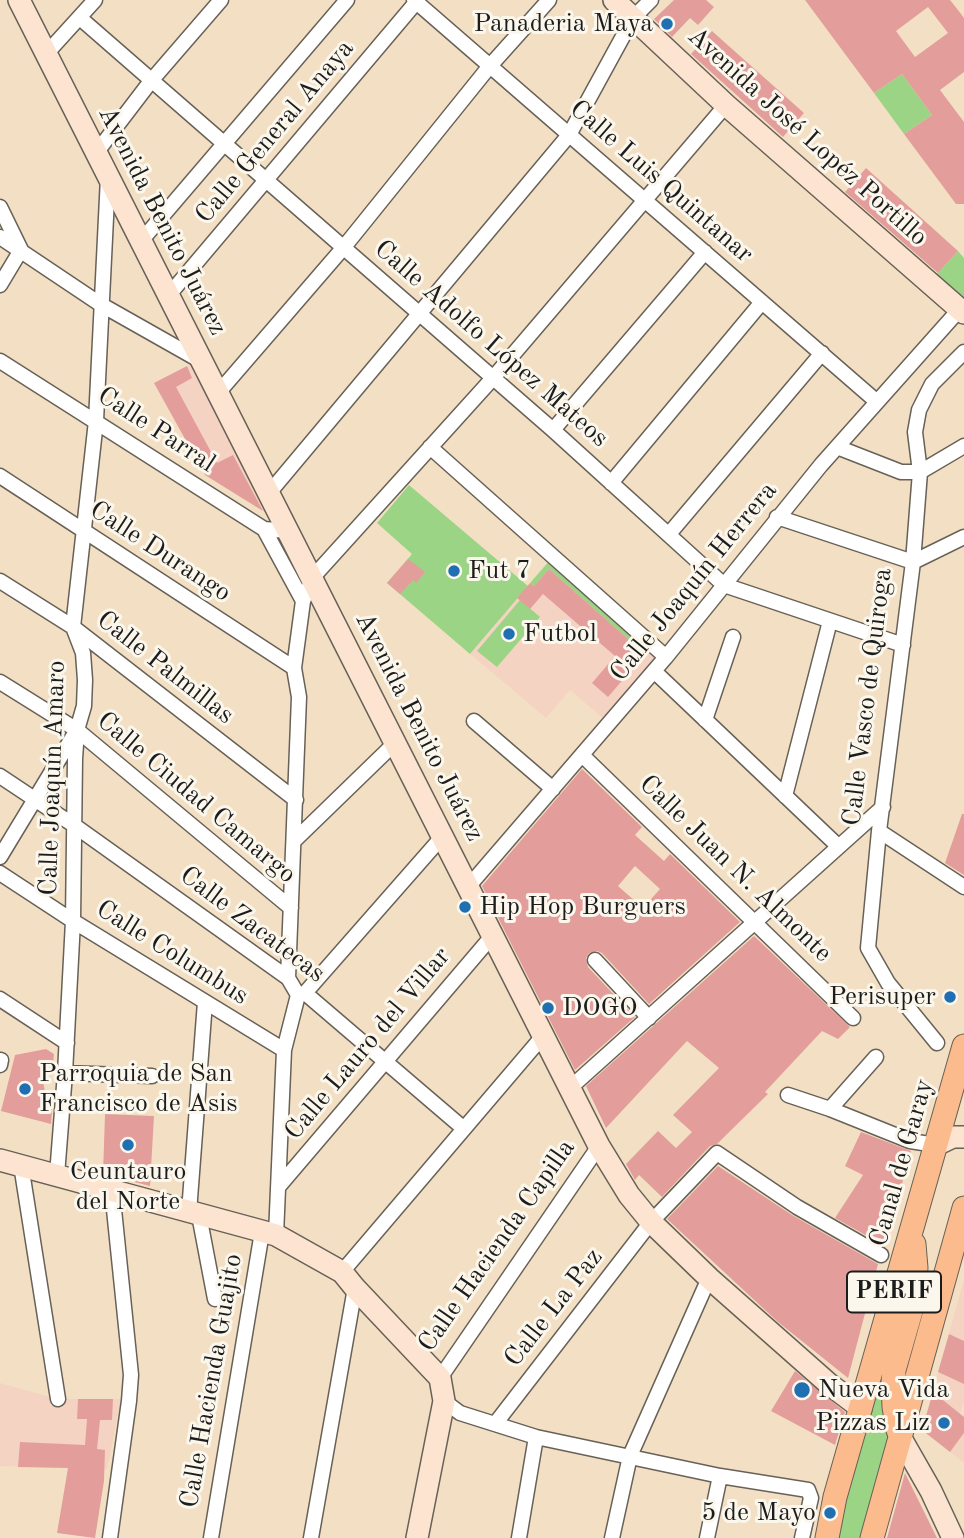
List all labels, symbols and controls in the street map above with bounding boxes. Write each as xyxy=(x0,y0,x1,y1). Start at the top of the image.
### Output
place label: Panaderia Maya xyxy=(473,8,653,40)
marker: Panaderia Maya xyxy=(659,16,675,32)
street label: Avenida José Lopéz Portillo xyxy=(681,21,933,253)
street label: Calle General Anaya xyxy=(189,34,361,230)
street label: Calle Luis Quintanar xyxy=(563,94,759,270)
street label: Avenida Benito Juárez xyxy=(91,101,233,341)
street label: Calle Adolfo López Mateos xyxy=(368,234,614,454)
street label: Calle Parral xyxy=(91,380,221,480)
street label: Calle Joaquín Herrera xyxy=(604,476,784,688)
street label: Calle Durango xyxy=(83,495,237,609)
place label: Fut 7 xyxy=(468,555,531,587)
marker: Fut 7 xyxy=(446,563,462,579)
street label: Calle Vasco de Quiroga xyxy=(837,566,899,828)
street label: Calle Palmillas xyxy=(90,605,240,731)
street label: Avenida Benito Juárez xyxy=(348,607,490,847)
place label: Futbol xyxy=(523,618,597,650)
marker: Futbol xyxy=(501,626,517,642)
street label: Calle Joaquín Amaro xyxy=(33,660,73,896)
street label: Calle Ciudad Camargo xyxy=(90,706,302,890)
street label: Calle Juan N. Almonte xyxy=(632,769,838,969)
street label: Calle Zacatecas xyxy=(173,860,331,990)
place label: Hip Hop Burguers xyxy=(479,891,686,923)
street label: Calle Columbus xyxy=(90,894,254,1012)
marker: Hip Hop Burguers xyxy=(457,899,473,915)
street label: Calle Lauro del Villar xyxy=(278,941,458,1147)
place label: Perisuper xyxy=(829,981,936,1013)
marker: Perisuper xyxy=(942,989,958,1005)
place label: DOGO xyxy=(562,992,637,1024)
marker: DOGO xyxy=(540,1000,556,1016)
place label: Parroquia de San Francisco de Asis xyxy=(39,1058,238,1120)
street label: Canal de Garay xyxy=(863,1076,941,1250)
marker: Parroquia de San Francisco de Asis xyxy=(17,1081,33,1097)
street label: Calle Hacienda Capilla xyxy=(412,1134,582,1358)
marker: Ceuntauro del Norte xyxy=(120,1137,136,1153)
place label: Ceuntauro del Norte xyxy=(70,1156,186,1218)
street label: Calle La Paz xyxy=(498,1242,610,1374)
street label: Calle Hacienda Guajito xyxy=(174,1251,250,1511)
road number: PERIF xyxy=(847,1272,941,1312)
place label: Nueva Vida xyxy=(818,1374,949,1406)
marker: Nueva Vida xyxy=(792,1380,812,1400)
place label: Pizzas Liz xyxy=(815,1407,930,1439)
marker: Pizzas Liz xyxy=(936,1415,952,1431)
place label: 5 de Mayo xyxy=(701,1497,816,1529)
marker: 5 de Mayo xyxy=(822,1505,838,1521)

